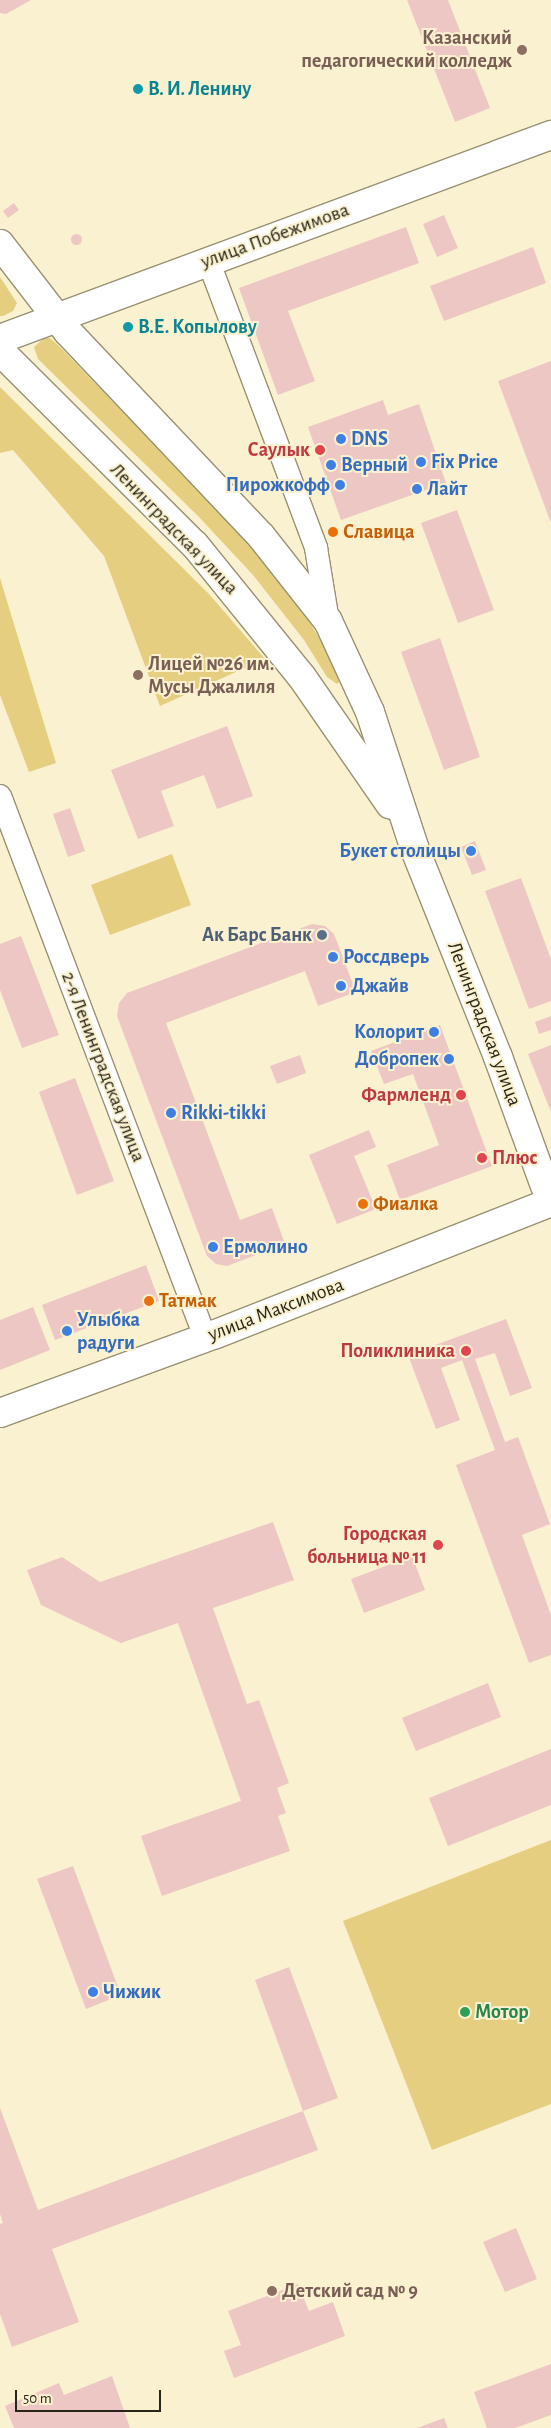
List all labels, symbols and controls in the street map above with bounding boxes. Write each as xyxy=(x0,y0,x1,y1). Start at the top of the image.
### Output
place label: Казанский педагогический колледж xyxy=(301,26,512,73)
marker: Казанский педагогический колледж xyxy=(516,44,528,56)
place label: В. И. Ленину xyxy=(148,77,251,101)
marker: В. И. Ленину xyxy=(132,83,144,95)
street label: улица Побежимова xyxy=(198,198,352,274)
place label: В.Е. Копылову xyxy=(138,315,257,339)
marker: В.Е. Копылову xyxy=(122,321,134,333)
place label: DNS xyxy=(351,427,388,451)
marker: DNS xyxy=(335,433,347,445)
place label: Саулык xyxy=(248,438,310,462)
marker: Саулык xyxy=(314,444,326,456)
place label: Fix Price xyxy=(431,450,498,474)
place label: Верный xyxy=(341,453,408,477)
marker: Fix Price xyxy=(415,456,427,468)
street label: Ленинградская улица xyxy=(105,458,243,600)
marker: Верный xyxy=(325,459,337,471)
place label: Пирожкофф xyxy=(226,473,330,497)
place label: Лайт xyxy=(427,477,467,501)
marker: Пирожкофф xyxy=(334,479,346,491)
marker: Лайт xyxy=(411,483,423,495)
place label: Славица xyxy=(343,520,415,544)
marker: Славица xyxy=(327,526,339,538)
place label: Лицей №26 им. Мусы Джалиля xyxy=(148,652,275,699)
marker: Лицей №26 им. Мусы Джалиля xyxy=(132,669,144,681)
place label: Букет столицы xyxy=(339,839,461,863)
marker: Букет столицы xyxy=(465,845,477,857)
place label: Ак Барс Банк xyxy=(202,923,312,947)
marker: Ак Барс Банк xyxy=(316,929,328,941)
street label: Ленинградская улица xyxy=(442,938,526,1110)
place label: Россдверь xyxy=(343,945,429,969)
marker: Россдверь xyxy=(327,951,339,963)
street label: 2-я Ленинградская улица xyxy=(56,968,150,1166)
place label: Джайв xyxy=(351,974,409,998)
marker: Джайв xyxy=(335,980,347,992)
place label: Колорит xyxy=(354,1020,424,1044)
marker: Колорит xyxy=(428,1026,440,1038)
place label: Добропек xyxy=(355,1047,439,1071)
marker: Добропек xyxy=(443,1053,455,1065)
place label: Фармленд xyxy=(361,1083,451,1107)
marker: Фармленд xyxy=(455,1089,467,1101)
place label: Rikki-tikki xyxy=(181,1101,266,1125)
marker: Rikki-tikki xyxy=(165,1107,177,1119)
place label: Плюс xyxy=(492,1146,537,1170)
marker: Плюс xyxy=(476,1152,488,1164)
place label: Фиалка xyxy=(373,1192,438,1216)
marker: Фиалка xyxy=(357,1198,369,1210)
place label: Ермолино xyxy=(223,1235,308,1259)
marker: Ермолино xyxy=(207,1241,219,1253)
street label: улица Максимова xyxy=(205,1273,347,1347)
place label: Татмак xyxy=(159,1289,217,1313)
marker: Татмак xyxy=(143,1295,155,1307)
place label: Улыбка радуги xyxy=(77,1308,140,1355)
marker: Улыбка радуги xyxy=(61,1325,73,1337)
place label: Поликлиника xyxy=(340,1339,455,1363)
marker: Поликлиника xyxy=(459,1344,473,1358)
place label: Городская больница № 11 xyxy=(307,1522,427,1569)
marker: Городская больница № 11 xyxy=(431,1538,445,1552)
place label: Чижик xyxy=(103,1980,161,2004)
marker: Чижик xyxy=(87,1986,99,1998)
place label: Мотор xyxy=(475,2000,529,2024)
marker: Мотор xyxy=(459,2006,471,2018)
place label: Детский сад № 9 xyxy=(282,2279,418,2303)
marker: Детский сад № 9 xyxy=(266,2285,278,2297)
scale bar xyxy=(18,2380,164,2412)
text: 50 m xyxy=(23,2391,52,2406)

